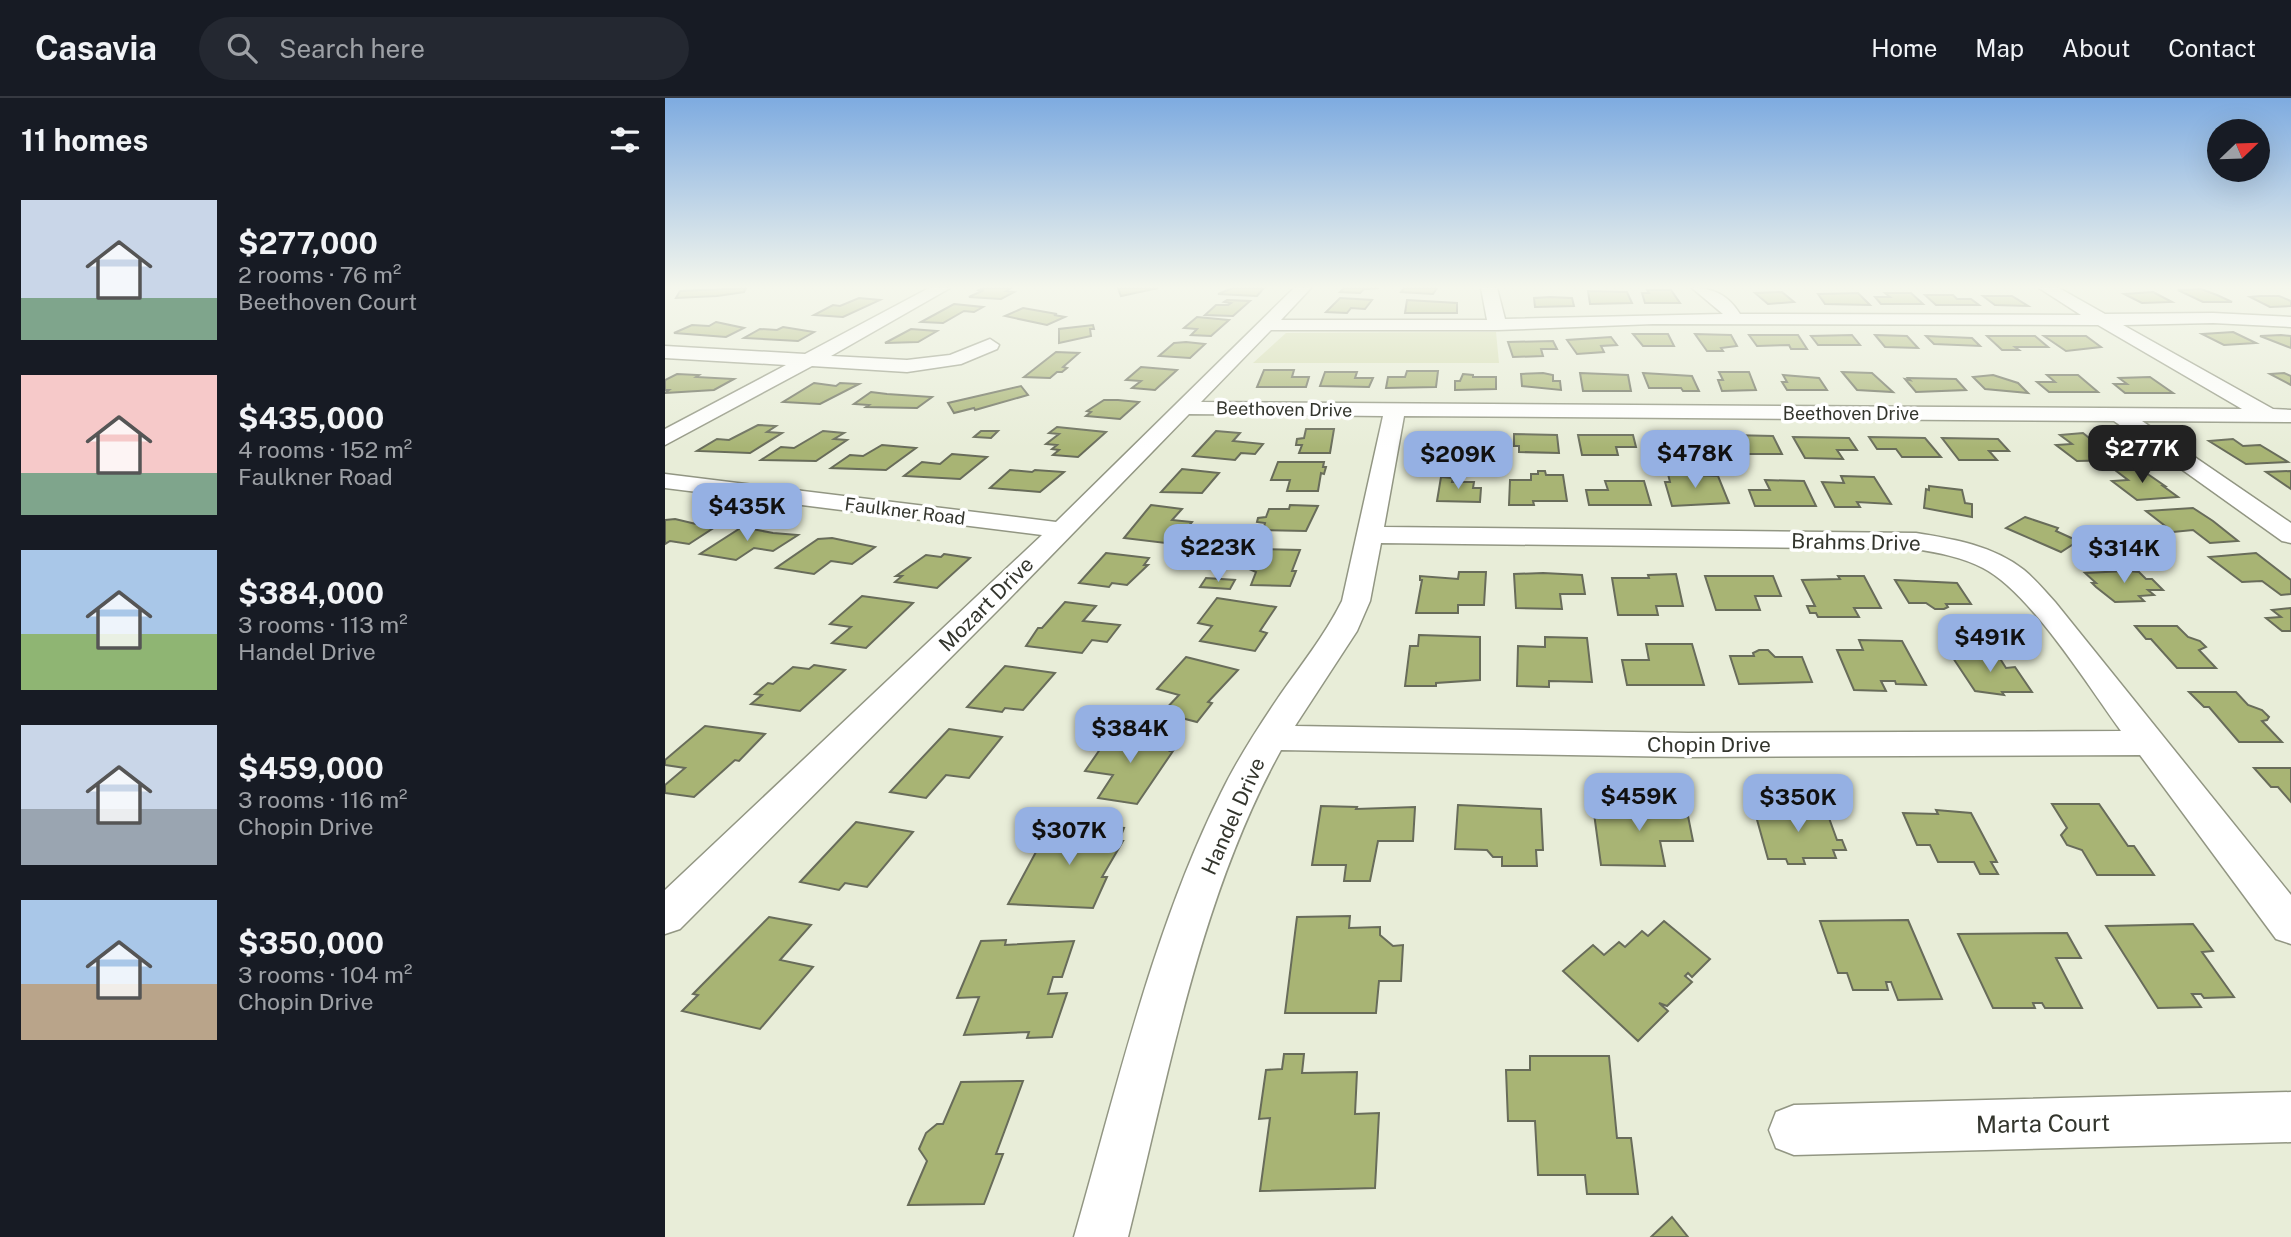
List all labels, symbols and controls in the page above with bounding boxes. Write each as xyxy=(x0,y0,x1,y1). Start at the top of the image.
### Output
search box xyxy=(199,17,689,80)
text: Casavia xyxy=(35,29,157,67)
icon: search xyxy=(223,29,261,67)
text: Search here xyxy=(279,33,425,64)
text: Home xyxy=(1871,34,1937,62)
text: Map xyxy=(1975,34,2024,62)
text: About xyxy=(2062,34,2130,62)
text: Contact xyxy=(2168,34,2256,62)
north arrow xyxy=(2207,119,2270,182)
map controls xyxy=(2207,119,2270,182)
icon: filters xyxy=(606,121,644,159)
text: 11 homes xyxy=(21,122,148,158)
text: $277,000 xyxy=(238,225,378,261)
icon: home xyxy=(77,228,161,312)
text: 2 rooms · 76 m² xyxy=(238,261,401,288)
text: Beethoven Court xyxy=(238,288,417,315)
street label: Beethoven Drive xyxy=(1216,397,1352,421)
text: $435,000 xyxy=(238,400,384,436)
icon: home xyxy=(77,403,161,487)
street label: Beethoven Drive xyxy=(1783,403,1919,424)
pin: $277K xyxy=(2093,426,2191,485)
pin: $478K xyxy=(1646,430,1744,490)
pin: $209K xyxy=(1409,432,1507,491)
text: $277K xyxy=(2104,434,2180,461)
text: 4 rooms · 152 m² xyxy=(238,436,412,463)
text: $478K xyxy=(1657,439,1733,466)
text: $209K xyxy=(1420,440,1496,467)
text: Faulkner Road xyxy=(238,463,393,490)
pin: $435K xyxy=(698,484,796,543)
text: $435K xyxy=(708,492,786,519)
street label: Faulkner Road xyxy=(844,493,966,529)
pin: $223K xyxy=(1169,524,1267,584)
pin: $314K xyxy=(2075,526,2173,585)
street label: Brahms Drive xyxy=(1791,528,1921,556)
text: $223K xyxy=(1180,533,1256,560)
text: $314K xyxy=(2088,534,2160,561)
street label: Mozart Drive xyxy=(934,552,1038,656)
text: $384,000 xyxy=(238,575,384,611)
icon: home xyxy=(77,578,161,662)
text: 3 rooms · 113 m² xyxy=(238,611,408,638)
pin: $491K xyxy=(1941,614,2039,674)
text: $491K xyxy=(1954,623,2026,650)
text: Handel Drive xyxy=(238,638,376,665)
pin: $384K xyxy=(1081,706,1179,765)
text: $384K xyxy=(1091,714,1169,741)
street label: Chopin Drive xyxy=(1647,732,1771,757)
text: $459,000 xyxy=(238,750,384,786)
icon: home xyxy=(77,753,161,837)
street label: Handel Drive xyxy=(1196,753,1270,879)
pin: $459K xyxy=(1590,774,1688,833)
pin: $350K xyxy=(1749,774,1847,834)
text: $459K xyxy=(1600,782,1678,809)
text: $350K xyxy=(1759,783,1837,810)
text: 3 rooms · 116 m² xyxy=(238,786,408,813)
pin: $307K xyxy=(1020,808,1118,867)
text: Chopin Drive xyxy=(238,813,374,840)
text: $307K xyxy=(1031,816,1107,843)
text: $350,000 xyxy=(238,925,384,961)
icon: home xyxy=(77,928,161,1012)
text: 3 rooms · 104 m² xyxy=(238,961,412,988)
text: Chopin Drive xyxy=(238,988,374,1015)
street label: Marta Court xyxy=(1976,1108,2110,1138)

